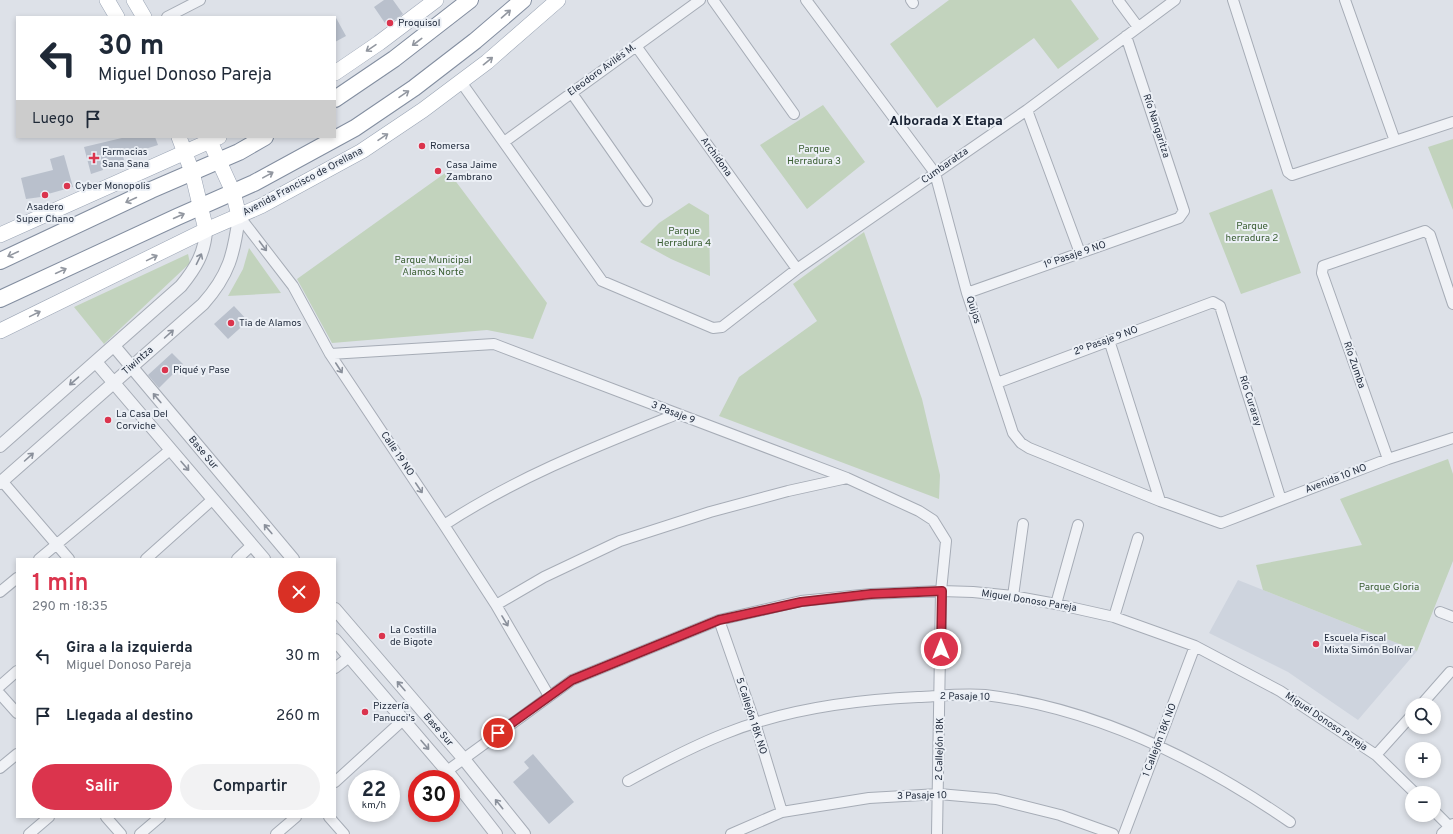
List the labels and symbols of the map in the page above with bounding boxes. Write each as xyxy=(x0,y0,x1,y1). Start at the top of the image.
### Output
one-way arrow xyxy=(501,10,511,19)
place label: Proquisol xyxy=(398,17,440,30)
marker: Proquisol xyxy=(385,18,395,28)
one-way arrow xyxy=(412,37,423,46)
street label: Eleodoro Avilés M. xyxy=(565,41,639,99)
one-way arrow xyxy=(366,44,377,52)
one-way arrow xyxy=(483,56,494,65)
one-way arrow xyxy=(398,90,410,98)
street label: Río Nangaritza xyxy=(1140,92,1172,160)
district label: Alborada X Etapa xyxy=(889,113,1003,130)
one-way arrow xyxy=(377,133,388,141)
street label: Archidona xyxy=(697,135,735,179)
place label: Romersa xyxy=(430,140,470,153)
marker: Romersa xyxy=(417,141,427,151)
park label: Parque Herradura 3 xyxy=(787,143,841,168)
street label: Avenida Francisco de Orellana xyxy=(241,145,365,219)
street label: Cumbaratza xyxy=(919,145,971,187)
place label: Farmacias Sana Sana xyxy=(102,146,149,171)
marker: Farmacias Sana Sana xyxy=(89,153,99,163)
place label: Casa Jaime Zambrano xyxy=(446,159,497,184)
marker: Casa Jaime Zambrano xyxy=(433,166,443,176)
one-way arrow xyxy=(262,171,274,179)
place label: Cyber Monopolis xyxy=(75,180,151,193)
marker: Cyber Monopolis xyxy=(62,181,72,191)
marker: Asadero Super Chano xyxy=(40,190,50,200)
one-way arrow xyxy=(126,197,138,204)
place label: Asadero Super Chano xyxy=(16,201,74,226)
one-way arrow xyxy=(172,212,184,219)
park label: Parque herradura 2 xyxy=(1226,220,1278,245)
park label: Parque Herradura 4 xyxy=(657,225,711,250)
street label: 1º Pasaje 9 NO xyxy=(1042,238,1108,272)
one-way arrow xyxy=(259,241,267,252)
one-way arrow xyxy=(8,251,20,258)
one-way arrow xyxy=(196,253,203,265)
one-way arrow xyxy=(146,254,158,261)
park label: Parque Municipal Alamos Norte xyxy=(394,254,472,279)
one-way arrow xyxy=(54,267,66,274)
street label: Quijos xyxy=(962,294,984,326)
one-way arrow xyxy=(29,310,41,317)
place label: Tia de Alamos xyxy=(239,317,302,330)
marker: Tia de Alamos xyxy=(226,318,236,328)
street label: 2º Pasaje 9 NO xyxy=(1072,323,1140,359)
one-way arrow xyxy=(164,330,174,339)
street label: Río Zumba xyxy=(1340,340,1368,390)
street label: Tiwintza xyxy=(120,344,156,378)
one-way arrow xyxy=(335,362,343,373)
place label: Piqué y Pase xyxy=(173,364,230,377)
marker: Piqué y Pase xyxy=(160,365,170,375)
street label: Río Curaray xyxy=(1236,374,1264,428)
one-way arrow xyxy=(69,377,79,386)
one-way arrow xyxy=(152,393,161,403)
street label: 3 Pasaje 9 xyxy=(649,399,697,427)
place label: La Casa Del Corviche xyxy=(116,408,168,433)
marker: La Casa Del Corviche xyxy=(103,415,113,425)
street label: Calle 19 NO xyxy=(377,429,417,479)
street label: Base Sur xyxy=(185,434,221,473)
one-way arrow xyxy=(24,452,34,461)
one-way arrow xyxy=(180,461,189,472)
street label: Avenida 10 NO xyxy=(1303,461,1369,497)
one-way arrow xyxy=(415,482,423,493)
one-way arrow xyxy=(263,524,272,535)
park label: Parque Gloria xyxy=(1359,581,1419,594)
street label: Miguel Donoso Pareja xyxy=(980,587,1078,615)
one-way arrow xyxy=(501,615,509,627)
place label: La Costilla de Bigote xyxy=(390,624,436,649)
position arrow xyxy=(920,628,962,670)
marker: La Costilla de Bigote xyxy=(377,631,387,641)
place label: Escuela Fiscal Mixta Simón Bolívar xyxy=(1324,632,1413,657)
marker: Escuela Fiscal Mixta Simón Bolívar xyxy=(1311,639,1321,649)
street label: 5 Callejón 18K NO xyxy=(732,676,770,756)
one-way arrow xyxy=(397,681,406,691)
street label: 2 Pasaje 10 xyxy=(940,690,990,704)
street label: Miguel Donoso Pareja xyxy=(1282,690,1370,754)
place label: Pizzería Panucci's xyxy=(373,700,415,725)
street label: 1 Callejón 18K NO xyxy=(1140,701,1180,779)
marker: Pizzería Panucci's xyxy=(360,707,370,717)
street label: Base Sur xyxy=(420,711,456,749)
pin xyxy=(481,716,515,750)
street label: 2 Callejón 18K xyxy=(933,717,947,781)
one-way arrow xyxy=(420,740,429,750)
speed limit sign: 30 xyxy=(408,770,460,822)
street label: 3 Pasaje 10 xyxy=(897,789,947,803)
one-way arrow xyxy=(495,798,504,809)

